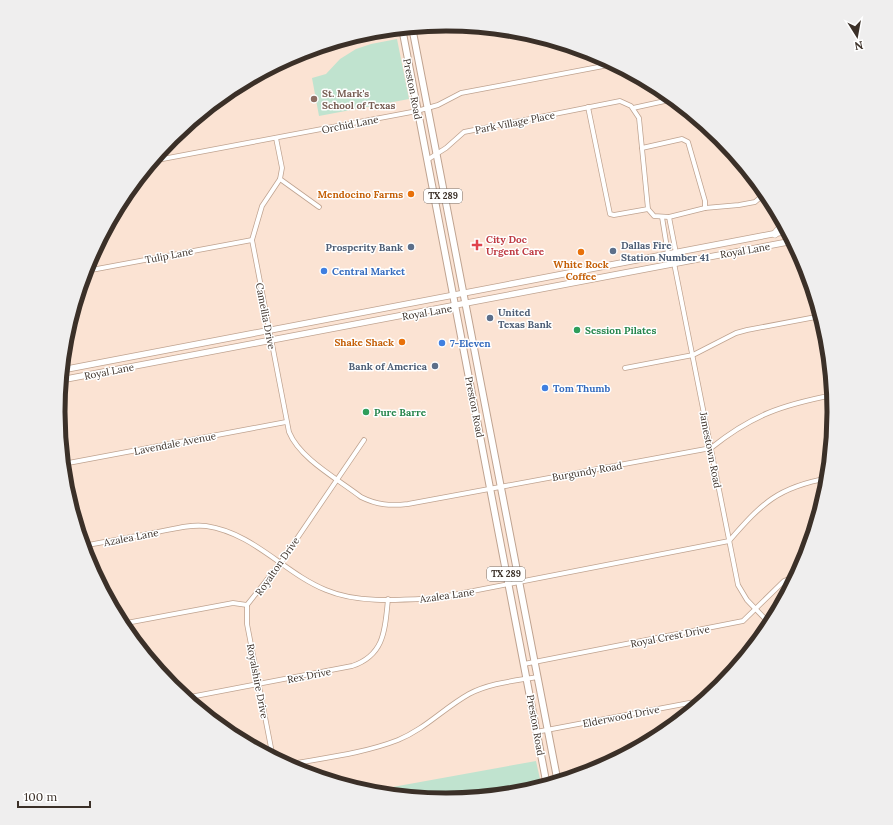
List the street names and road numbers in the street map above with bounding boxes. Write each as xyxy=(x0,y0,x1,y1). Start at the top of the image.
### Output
street label: Preston Road xyxy=(400,57,425,121)
street label: Park Village Place xyxy=(474,108,557,137)
street label: Orchid Lane xyxy=(321,113,380,136)
road number: TX 289 xyxy=(424,189,462,203)
street label: Royal Lane xyxy=(719,240,772,261)
street label: Tulip Lane xyxy=(144,244,195,267)
street label: Camellia Drive xyxy=(253,282,278,351)
street label: Royal Lane xyxy=(401,302,454,323)
street label: Royal Lane xyxy=(83,360,136,383)
street label: Preston Road xyxy=(462,375,487,439)
street label: Jamestown Road xyxy=(697,410,724,489)
street label: Lavendale Avenue xyxy=(133,429,218,458)
street label: Burgundy Road xyxy=(551,459,623,484)
street label: Azalea Lane xyxy=(102,526,160,549)
street label: Royalton Drive xyxy=(252,534,303,598)
road number: TX 289 xyxy=(487,567,525,581)
street label: Azalea Lane xyxy=(418,585,476,606)
street label: Royal Crest Drive xyxy=(629,622,711,651)
street label: Royalshire Drive xyxy=(244,643,271,720)
street label: Rex Drive xyxy=(286,665,333,686)
street label: Preston Road xyxy=(524,693,547,757)
street label: Elderwood Drive xyxy=(582,703,661,730)

